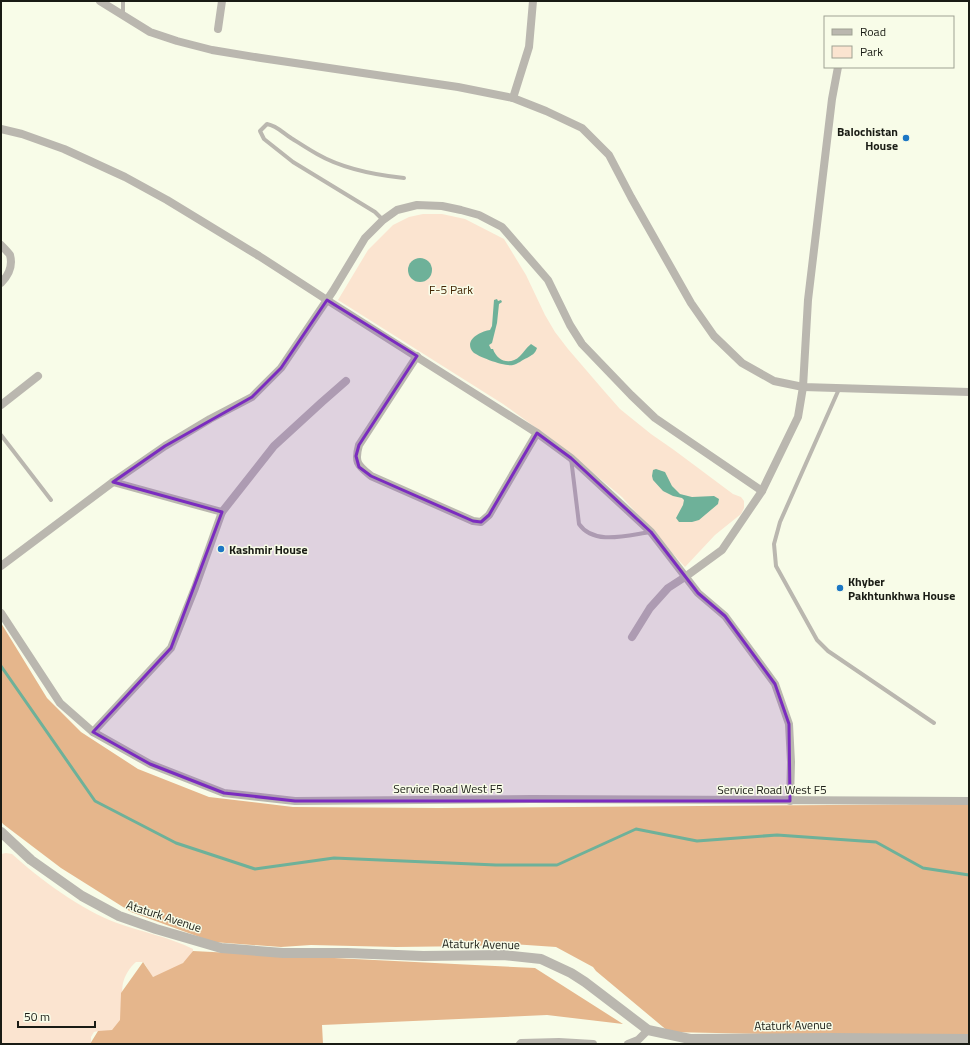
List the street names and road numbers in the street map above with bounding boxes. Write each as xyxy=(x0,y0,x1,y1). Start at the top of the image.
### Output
street label: Service Road West F5 xyxy=(393,779,503,798)
street label: Service Road West F5 xyxy=(717,780,827,799)
street label: Ataturk Avenue xyxy=(124,895,204,937)
street label: Ataturk Avenue xyxy=(442,934,520,954)
street label: Ataturk Avenue xyxy=(754,1015,832,1035)

